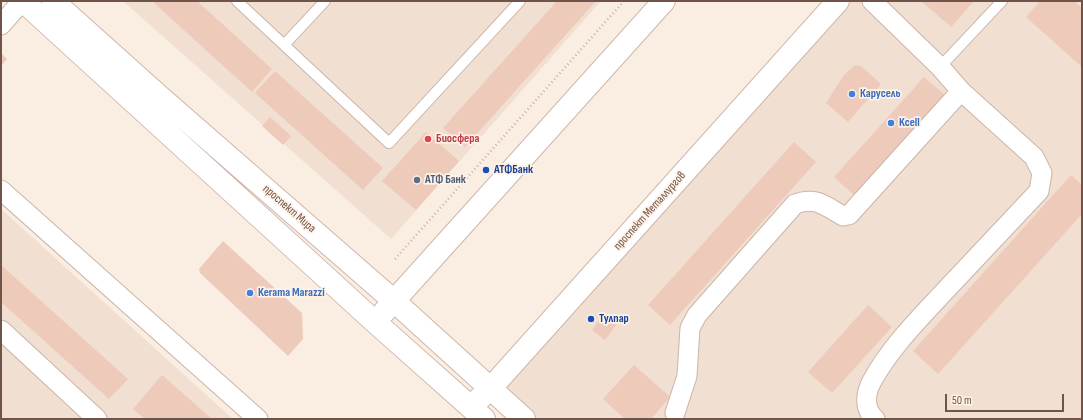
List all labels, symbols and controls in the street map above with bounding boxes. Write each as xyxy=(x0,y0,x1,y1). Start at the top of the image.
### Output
place label: Карусель xyxy=(860,87,901,101)
marker: Карусель xyxy=(847,89,857,99)
place label: Kcell xyxy=(899,116,920,130)
marker: Kcell xyxy=(886,118,896,128)
place label: Биосфера xyxy=(436,132,479,146)
marker: Биосфера xyxy=(423,134,433,144)
place label: АТФБанк xyxy=(494,163,533,177)
marker: АТФБанк xyxy=(481,165,491,175)
street label: проспект Металлургов xyxy=(611,169,689,253)
place label: АТФ Банк xyxy=(425,173,466,187)
marker: АТФ Банк xyxy=(412,175,422,185)
street label: проспект Мира xyxy=(260,182,318,236)
place label: Kerama Marazzi xyxy=(258,286,325,300)
marker: Kerama Marazzi xyxy=(245,288,255,298)
place label: Тулпар xyxy=(599,312,629,326)
marker: Тулпар xyxy=(586,314,596,324)
scale bar xyxy=(947,386,1066,412)
text: 50 m xyxy=(952,393,972,408)

